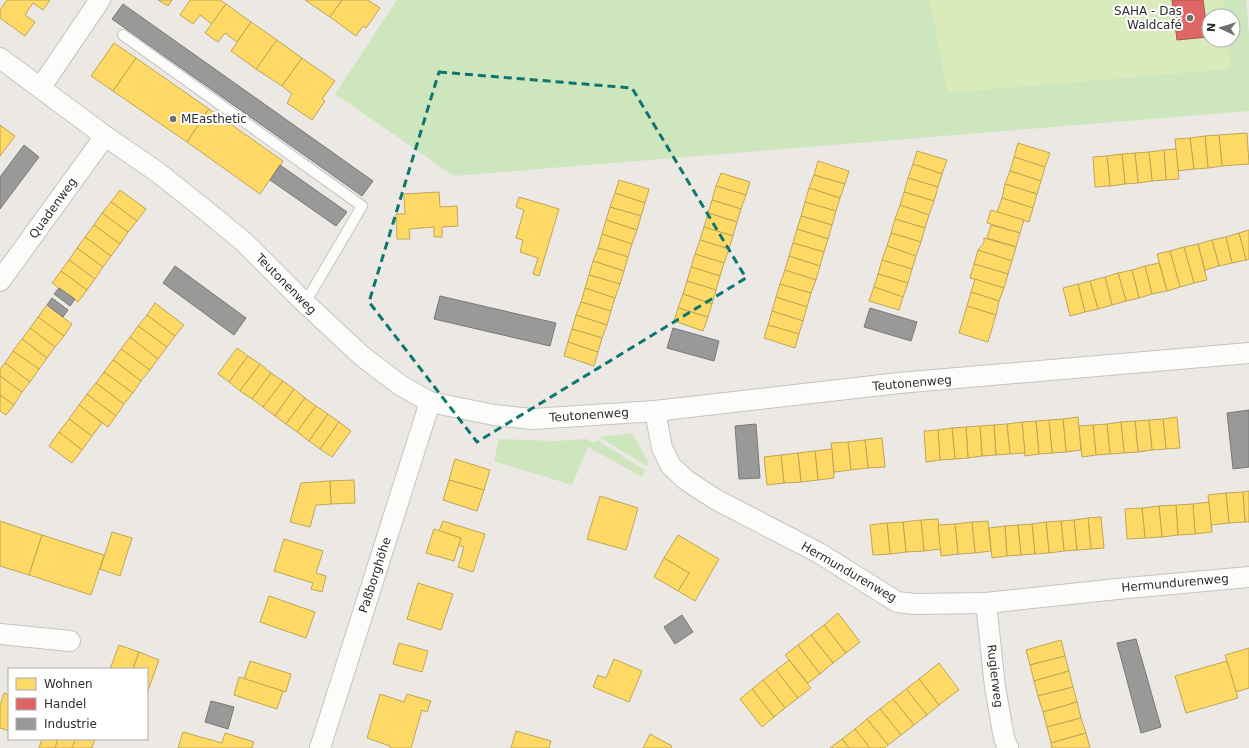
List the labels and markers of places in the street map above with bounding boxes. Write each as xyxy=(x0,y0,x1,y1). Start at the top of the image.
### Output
place label: SAHA - Das Waldcafé xyxy=(1114,4,1182,32)
marker: SAHA - Das Waldcafé xyxy=(1185,13,1195,23)
place label: MEasthetic xyxy=(181,112,247,126)
marker: MEasthetic xyxy=(168,114,178,124)

